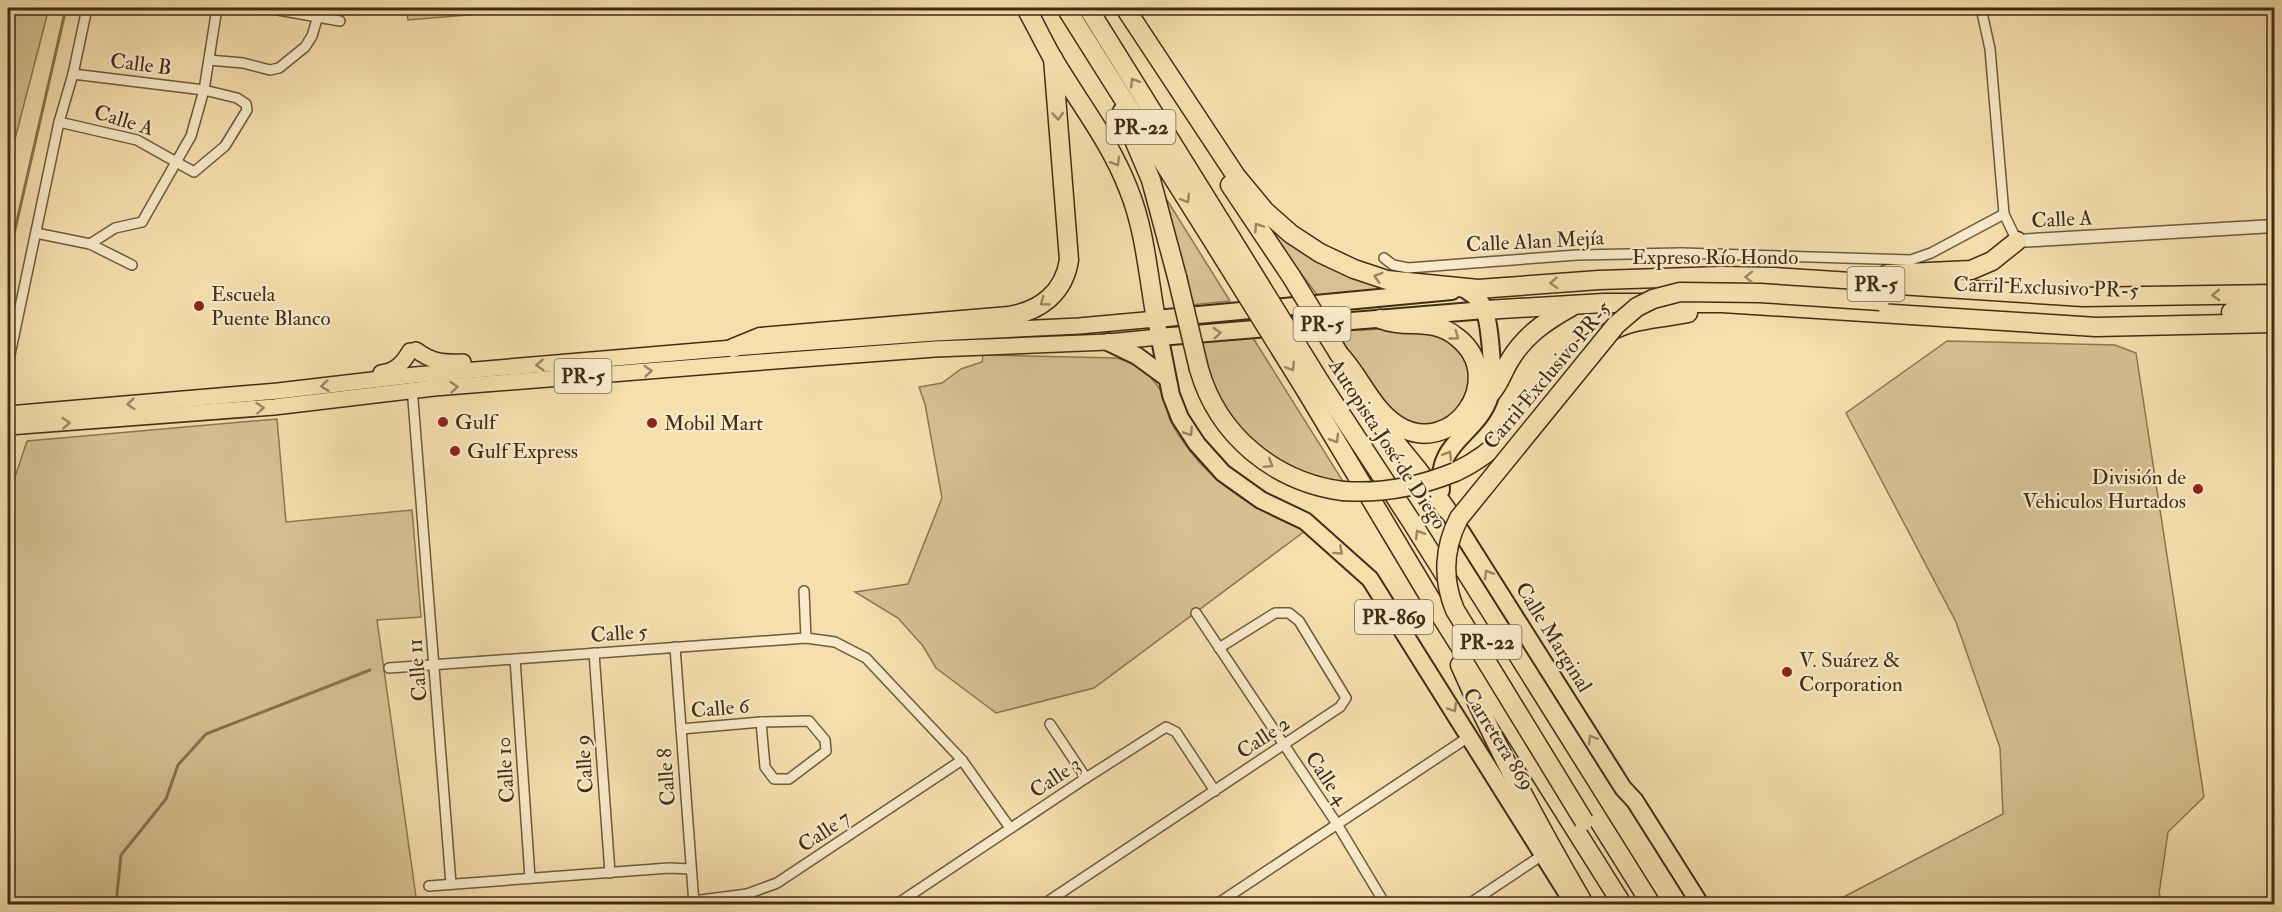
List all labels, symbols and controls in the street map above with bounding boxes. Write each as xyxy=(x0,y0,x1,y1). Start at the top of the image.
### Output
street label: Calle B xyxy=(109,47,173,82)
one-way arrow xyxy=(1129,78,1141,88)
street label: Calle A xyxy=(91,99,157,142)
road number: PR-22 xyxy=(1106,110,1176,144)
one-way arrow xyxy=(1052,112,1065,121)
one-way arrow xyxy=(1108,156,1120,166)
one-way arrow xyxy=(1179,193,1191,203)
street label: Calle A xyxy=(2031,204,2093,235)
one-way arrow xyxy=(1254,223,1265,234)
street label: Calle Alan Mejía xyxy=(1465,224,1605,259)
street label: Expreso Río Hondo xyxy=(1632,244,1798,271)
road number: PR-5 xyxy=(1848,267,1904,301)
one-way arrow xyxy=(1744,271,1753,283)
street label: Carril Exclusivo PR-5 xyxy=(1953,271,2140,304)
one-way arrow xyxy=(1373,272,1384,284)
one-way arrow xyxy=(1549,277,1558,290)
place label: Escuela Puente Blanco xyxy=(211,281,331,332)
one-way arrow xyxy=(2212,289,2221,302)
one-way arrow xyxy=(1039,295,1050,306)
street label: Carril Exclusivo PR-5 xyxy=(1477,295,1618,455)
marker: Escuela Puente Blanco xyxy=(192,299,206,313)
road number: PR-5 xyxy=(1294,307,1350,341)
one-way arrow xyxy=(1212,326,1221,339)
one-way arrow xyxy=(1448,329,1459,340)
street label: Autopista José de Diego xyxy=(1322,353,1453,535)
one-way arrow xyxy=(536,359,545,372)
road number: PR-5 xyxy=(554,359,612,393)
one-way arrow xyxy=(1284,361,1296,371)
one-way arrow xyxy=(644,365,653,378)
one-way arrow xyxy=(321,379,330,391)
one-way arrow xyxy=(450,380,459,393)
one-way arrow xyxy=(126,397,136,410)
one-way arrow xyxy=(256,402,265,415)
place label: Gulf xyxy=(455,409,499,436)
place label: Mobil Mart xyxy=(664,410,763,437)
marker: Gulf xyxy=(436,415,450,429)
marker: Mobil Mart xyxy=(645,416,659,430)
one-way arrow xyxy=(61,417,70,430)
one-way arrow xyxy=(1182,425,1193,436)
one-way arrow xyxy=(1327,433,1339,443)
place label: Gulf Express xyxy=(467,438,578,465)
marker: Gulf Express xyxy=(448,444,462,458)
one-way arrow xyxy=(1440,450,1451,461)
one-way arrow xyxy=(1263,457,1274,468)
place label: División de Vehiculos Hurtados xyxy=(2022,464,2186,515)
marker: División de Vehiculos Hurtados xyxy=(2191,482,2205,496)
one-way arrow xyxy=(1415,530,1427,540)
one-way arrow xyxy=(1332,544,1343,555)
one-way arrow xyxy=(1484,570,1495,581)
street label: Calle Marginal xyxy=(1509,577,1599,698)
road number: PR-869 xyxy=(1355,600,1433,634)
street label: Calle 5 xyxy=(590,618,649,649)
road number: PR-22 xyxy=(1452,625,1522,659)
street label: Calle 11 xyxy=(401,638,434,702)
place label: V. Suárez & Corporation xyxy=(1799,647,1903,698)
marker: V. Suárez & Corporation xyxy=(1780,665,1794,679)
street label: Carretera 869 xyxy=(1456,683,1541,796)
street label: Calle 6 xyxy=(690,692,752,724)
one-way arrow xyxy=(1446,701,1457,712)
street label: Calle 2 xyxy=(1232,710,1295,765)
street label: Calle 9 xyxy=(569,734,600,794)
one-way arrow xyxy=(1588,735,1599,746)
street label: Calle 10 xyxy=(490,736,521,804)
street label: Calle 4 xyxy=(1299,746,1355,812)
street label: Calle 8 xyxy=(651,747,682,807)
street label: Calle 3 xyxy=(1025,751,1086,804)
street label: Calle 7 xyxy=(793,804,856,859)

